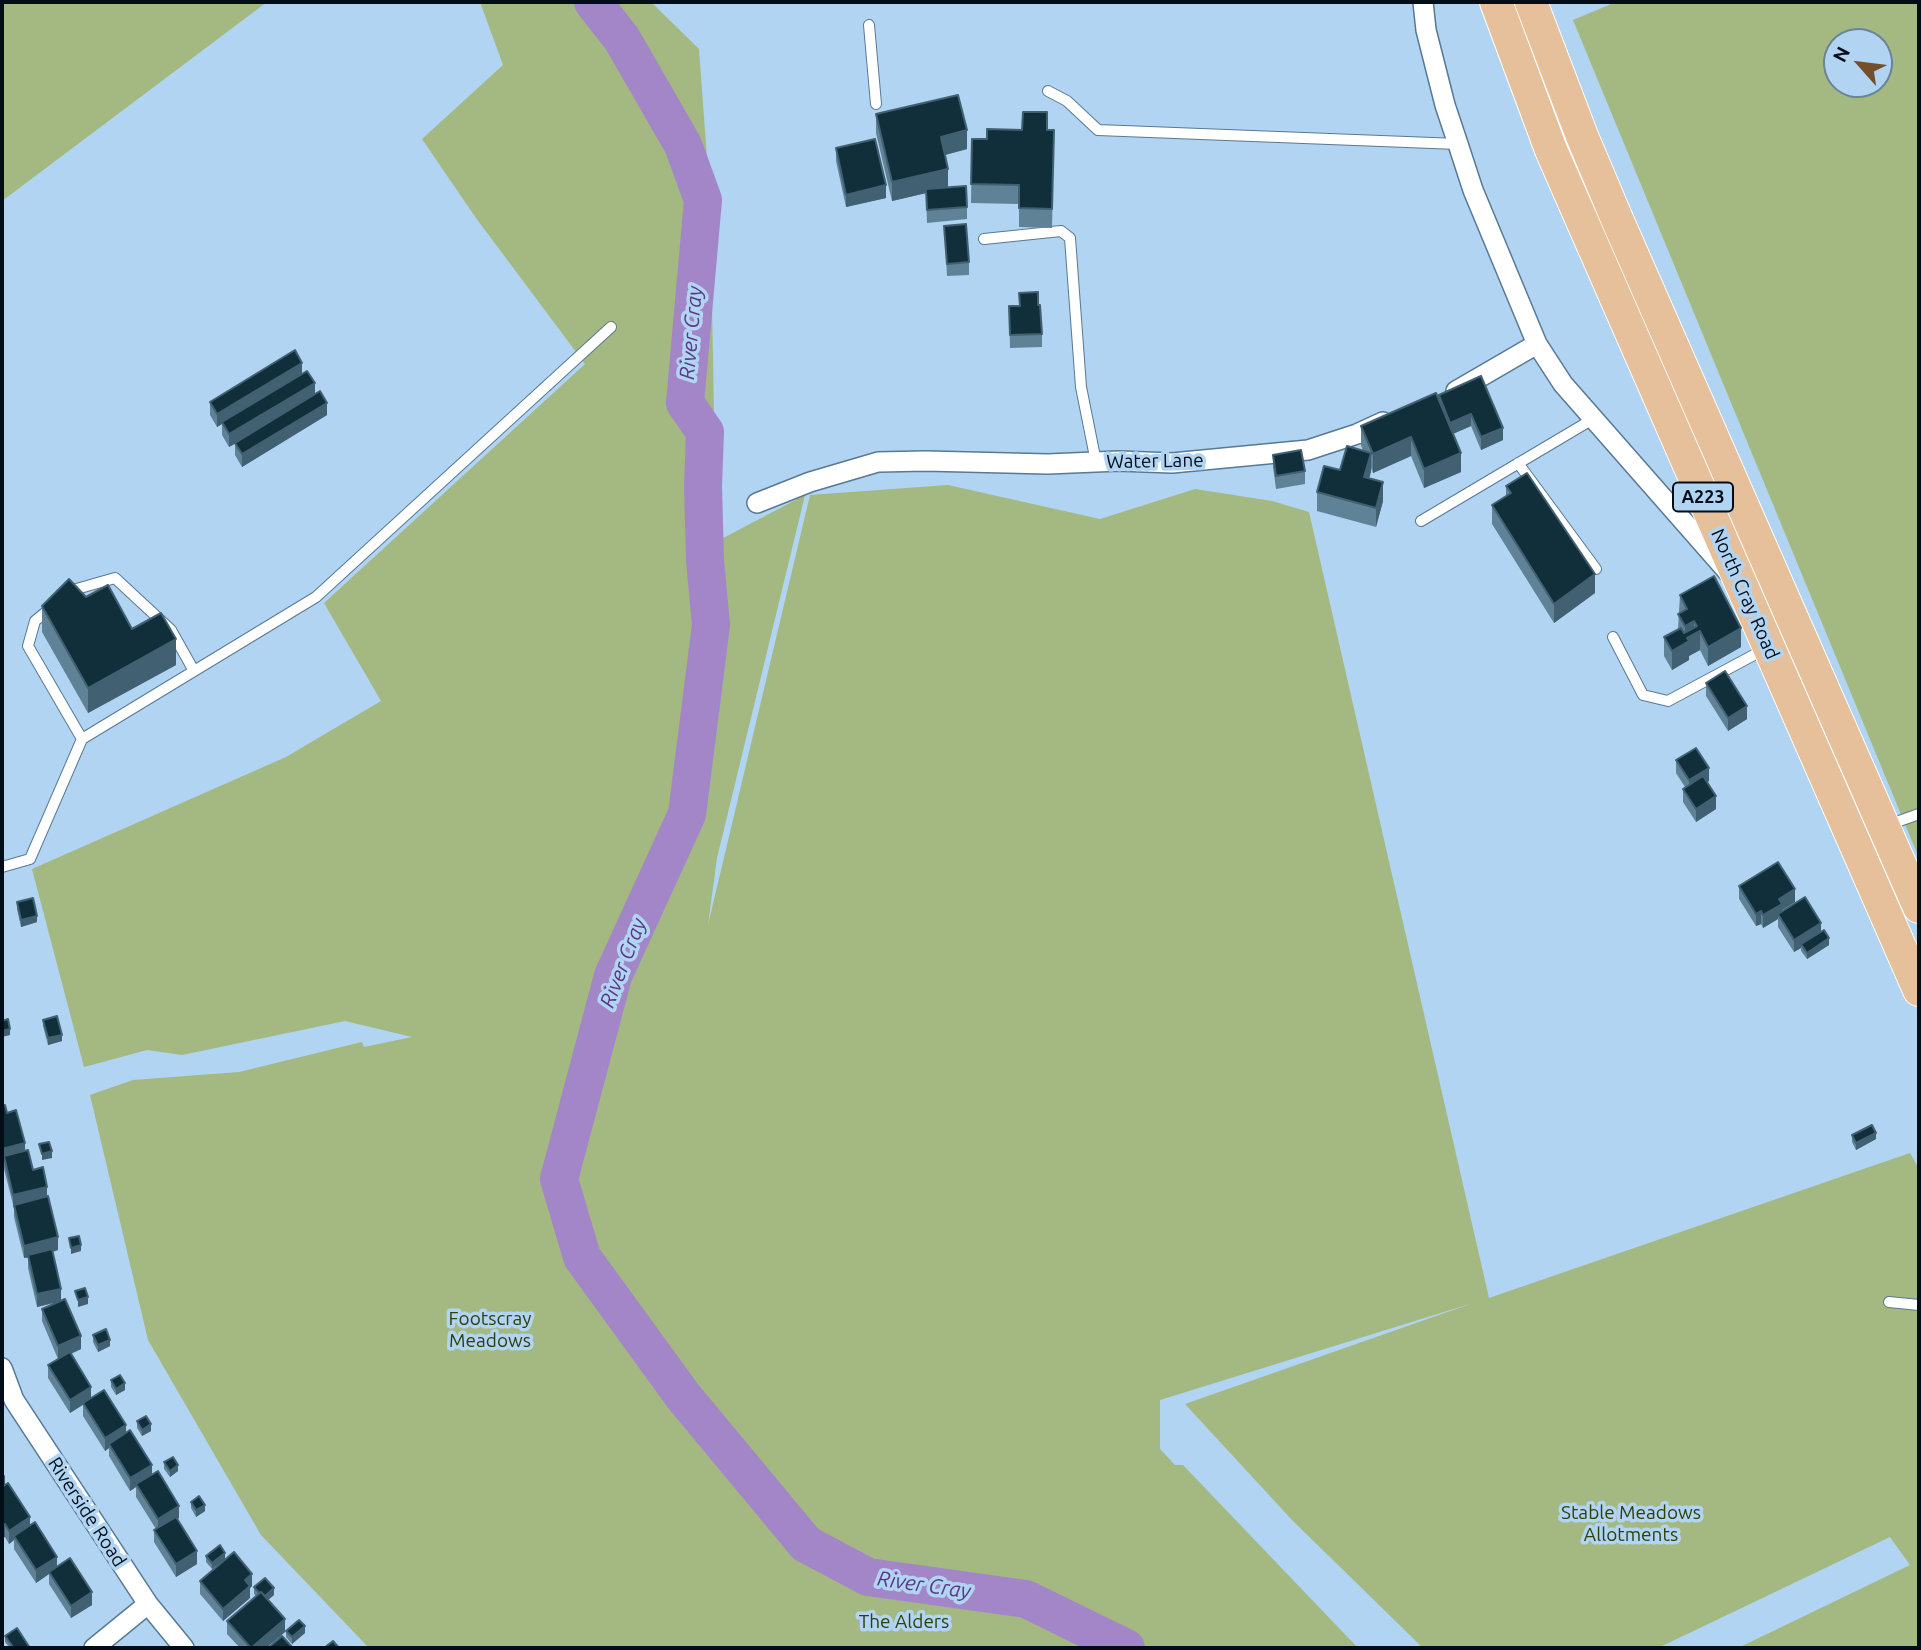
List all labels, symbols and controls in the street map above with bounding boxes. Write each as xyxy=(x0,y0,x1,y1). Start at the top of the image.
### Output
north arrow xyxy=(1823,28,1893,98)
text: N xyxy=(1828,43,1854,66)
water label: River Cray xyxy=(674,285,708,381)
street label: Water Lane xyxy=(1106,449,1204,473)
road number: A223 xyxy=(1673,482,1733,512)
street label: North Cray Road xyxy=(1706,525,1784,663)
water label: River Cray xyxy=(594,915,652,1011)
park label: Footscray Meadows xyxy=(449,1308,531,1352)
street label: Riverside Road xyxy=(43,1453,131,1571)
park label: Stable Meadows Allotments xyxy=(1561,1502,1701,1546)
water label: River Cray xyxy=(876,1566,972,1604)
park label: The Alders xyxy=(859,1611,949,1633)

